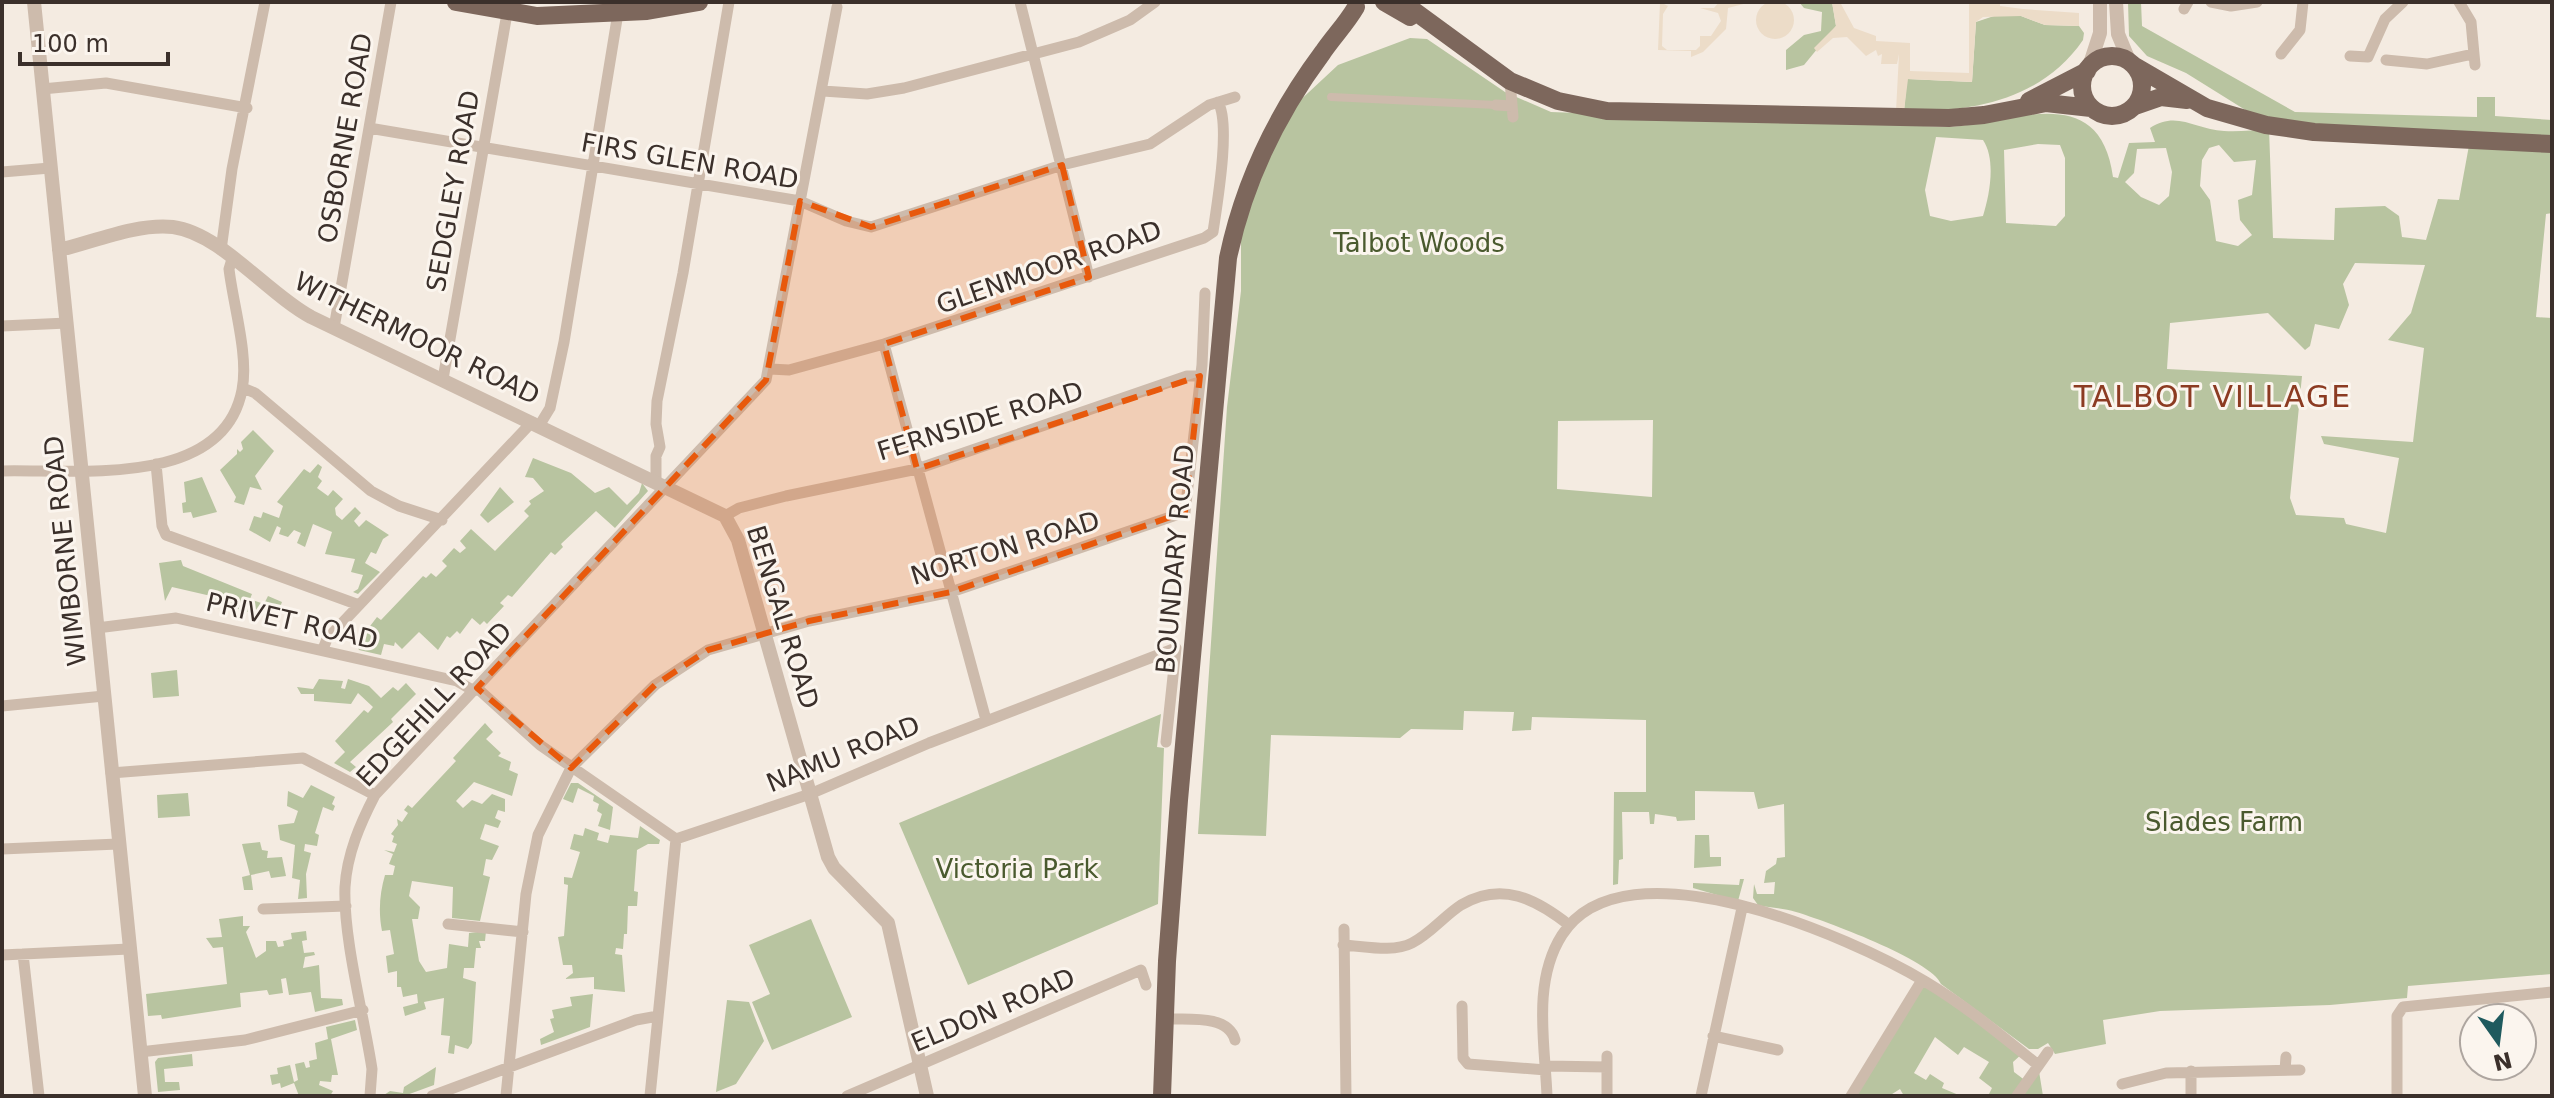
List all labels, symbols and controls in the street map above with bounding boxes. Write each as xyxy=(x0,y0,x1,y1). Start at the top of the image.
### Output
scale bar xyxy=(20,16,168,66)
text: 100 m xyxy=(32,30,109,58)
street label: OSBORNE ROAD xyxy=(312,31,378,245)
street label: SEDGLEY ROAD xyxy=(421,88,485,294)
street label: FIRS GLEN ROAD xyxy=(579,127,801,195)
street label: GLENMOOR ROAD xyxy=(933,214,1165,320)
park label: Talbot Woods xyxy=(1332,228,1505,258)
street label: WITHERMOOR ROAD xyxy=(290,266,544,410)
street label: FERNSIDE ROAD xyxy=(873,375,1087,467)
district label: TALBOT VILLAGE xyxy=(2073,379,2352,414)
street label: WIMBORNE ROAD xyxy=(38,434,92,668)
street label: BOUNDARY ROAD xyxy=(1150,443,1200,675)
street label: NORTON ROAD xyxy=(907,505,1103,591)
street label: BENGAL ROAD xyxy=(741,522,825,712)
street label: PRIVET ROAD xyxy=(203,587,381,655)
street label: EDGEHILL ROAD xyxy=(350,616,518,792)
street label: NAMU ROAD xyxy=(762,710,924,798)
park label: Slades Farm xyxy=(2145,807,2303,837)
park label: Victoria Park xyxy=(935,854,1099,884)
street label: ELDON ROAD xyxy=(907,962,1079,1058)
north arrow xyxy=(2458,1002,2538,1082)
text: N xyxy=(2491,1047,2515,1075)

